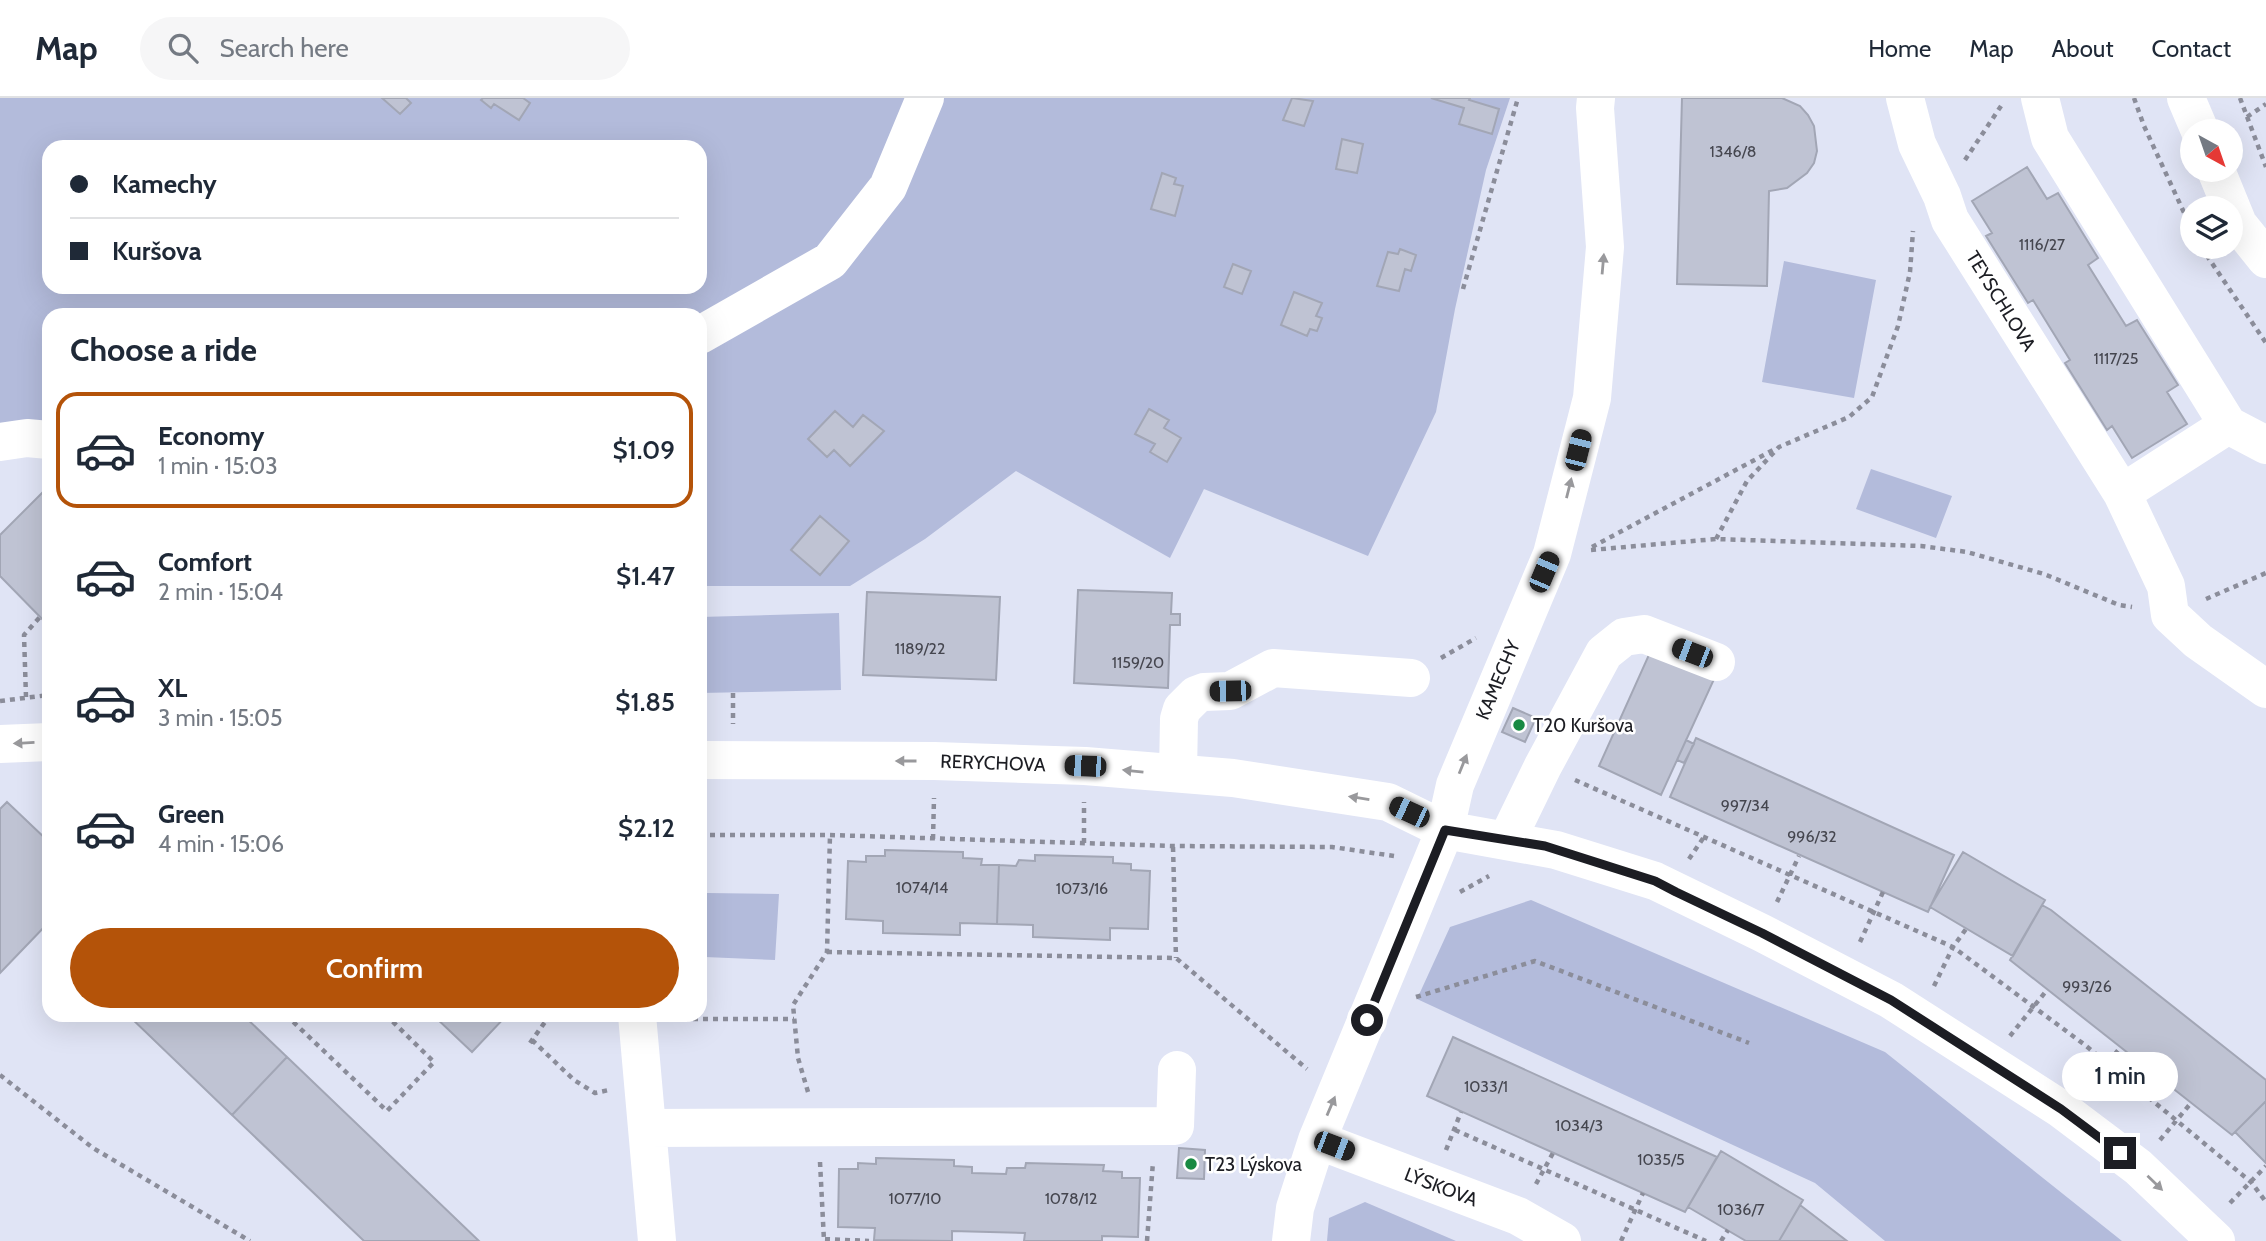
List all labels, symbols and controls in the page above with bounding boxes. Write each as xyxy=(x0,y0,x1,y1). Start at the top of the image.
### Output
search box xyxy=(140,17,630,80)
text: Map xyxy=(35,28,98,68)
icon: search xyxy=(164,29,202,67)
text: Search here xyxy=(220,32,349,64)
text: Home xyxy=(1868,34,1931,63)
text: Map xyxy=(1969,34,2014,63)
text: About xyxy=(2052,34,2114,63)
text: Contact xyxy=(2152,34,2231,63)
north arrow xyxy=(2180,119,2244,182)
map controls xyxy=(2180,119,2243,259)
house number: 1346/8 xyxy=(1709,142,1757,161)
text: Kamechy xyxy=(112,168,217,200)
button: layers xyxy=(2180,196,2243,259)
text: Kuršova xyxy=(112,235,202,267)
house number: 1116/27 xyxy=(2019,235,2065,254)
street label: TEYSCHLOVA xyxy=(1961,247,2041,355)
one-way arrow xyxy=(1598,252,1609,274)
text: Choose a ride xyxy=(70,330,257,369)
house number: 1117/25 xyxy=(2093,349,2139,368)
icon: car xyxy=(74,419,137,482)
text: Economy xyxy=(158,420,264,452)
car xyxy=(1563,427,1594,473)
text: $1.09 xyxy=(612,434,675,466)
text: 1 min · 15:03 xyxy=(158,452,278,480)
one-way arrow xyxy=(1564,477,1575,499)
icon: car xyxy=(74,545,137,608)
text: Comfort xyxy=(158,546,252,578)
car xyxy=(1527,549,1562,595)
text: $1.47 xyxy=(616,560,675,592)
text: 2 min · 15:04 xyxy=(158,578,283,606)
car xyxy=(1669,636,1716,670)
street label: KAMECHY xyxy=(1471,637,1525,723)
house number: 1189/22 xyxy=(895,639,945,658)
house number: 1159/20 xyxy=(1112,653,1164,672)
icon: car xyxy=(74,671,137,734)
text: XL xyxy=(158,672,187,704)
car xyxy=(1209,680,1252,702)
text: $1.85 xyxy=(615,686,675,718)
text: 3 min · 15:05 xyxy=(158,704,283,732)
place label: T20 Kuršova xyxy=(1533,714,1633,737)
marker: T20 Kuršova xyxy=(1511,717,1527,733)
one-way arrow xyxy=(13,738,35,749)
street label: RERYCHOVA xyxy=(940,750,1046,776)
one-way arrow xyxy=(1458,754,1469,775)
one-way arrow xyxy=(895,755,917,767)
car xyxy=(1064,755,1107,777)
one-way arrow xyxy=(1122,765,1144,776)
one-way arrow xyxy=(1348,792,1370,803)
car xyxy=(1386,794,1433,830)
house number: 997/34 xyxy=(1721,796,1769,815)
icon: car xyxy=(74,797,137,860)
text: Green xyxy=(158,798,225,830)
text: $2.12 xyxy=(618,812,675,844)
house number: 996/32 xyxy=(1787,827,1837,846)
text: 4 min · 15:06 xyxy=(158,830,284,858)
house number: 1074/14 xyxy=(896,878,948,897)
house number: 1073/16 xyxy=(1056,879,1108,898)
button: Confirm xyxy=(70,928,679,1008)
house number: 993/26 xyxy=(2062,977,2112,996)
route start xyxy=(1351,1004,1383,1036)
callout: 1 min xyxy=(2062,1052,2178,1100)
text: 1 min xyxy=(2094,1062,2146,1090)
house number: 1033/1 xyxy=(1464,1077,1508,1096)
one-way arrow xyxy=(1326,1095,1337,1116)
house number: 1034/3 xyxy=(1555,1116,1603,1135)
car xyxy=(1311,1129,1358,1163)
route end xyxy=(2104,1137,2136,1169)
house number: 1035/5 xyxy=(1637,1150,1685,1169)
place label: T23 Lýskova xyxy=(1205,1153,1302,1176)
marker: T23 Lýskova xyxy=(1183,1156,1199,1172)
street label: LÝSKOVA xyxy=(1401,1162,1481,1212)
one-way arrow xyxy=(2146,1175,2163,1191)
house number: 1077/10 xyxy=(889,1189,941,1208)
house number: 1078/12 xyxy=(1045,1189,1097,1208)
house number: 1036/7 xyxy=(1717,1200,1765,1219)

